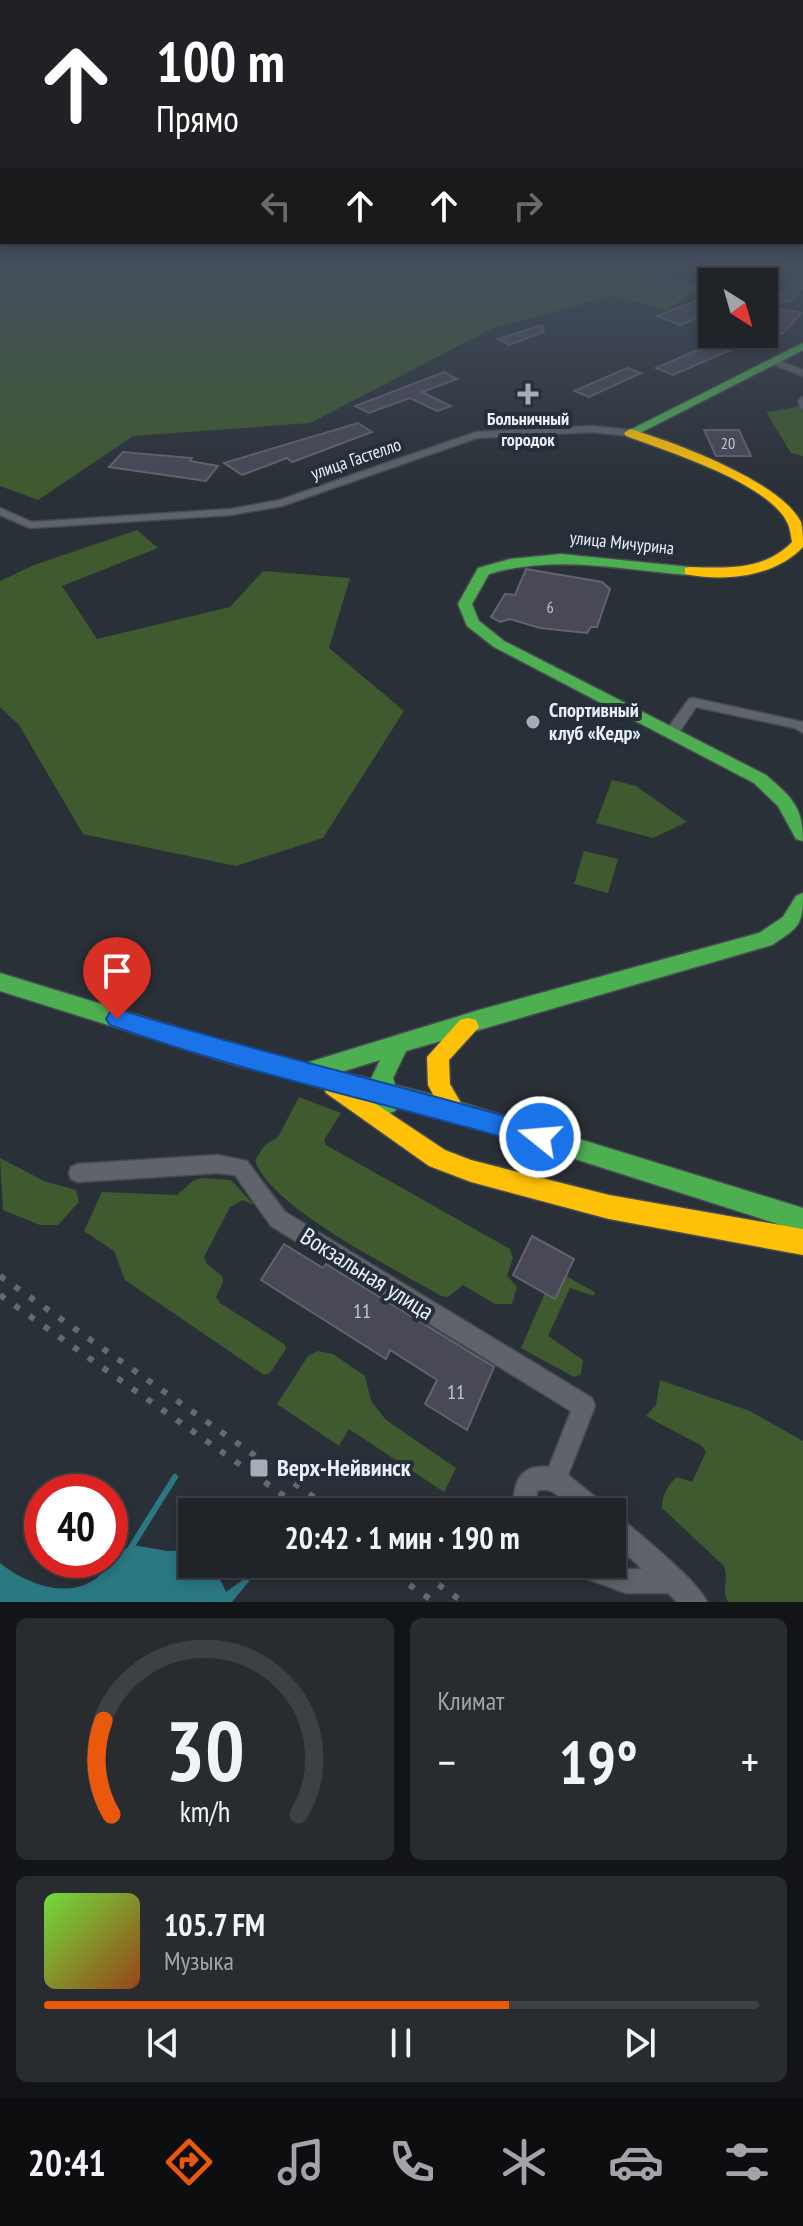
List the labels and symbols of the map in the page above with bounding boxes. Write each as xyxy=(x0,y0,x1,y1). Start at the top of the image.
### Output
north arrow xyxy=(698,268,778,348)
marker: Больничный городок xyxy=(517,383,539,405)
place label: Больничный городок xyxy=(487,407,569,451)
street label: улица Гастелло xyxy=(308,432,404,485)
house number: 20 xyxy=(721,433,735,453)
street label: улица Мичурина xyxy=(569,526,675,559)
house number: 6 xyxy=(546,597,554,617)
place label: Спортивный клуб «Кедр» xyxy=(549,697,641,746)
marker: Спортивный клуб «Кедр» xyxy=(524,713,542,731)
pin xyxy=(83,937,151,1019)
position arrow xyxy=(498,1095,582,1179)
street label: Вокзальная улица xyxy=(295,1220,440,1327)
house number: 11 xyxy=(353,1298,371,1324)
house number: 11 xyxy=(447,1379,465,1405)
place label: Верх-Нейвинск xyxy=(277,1452,411,1483)
marker: Верх-Нейвинск xyxy=(248,1457,270,1479)
speed limit sign: 40 xyxy=(24,1474,128,1578)

